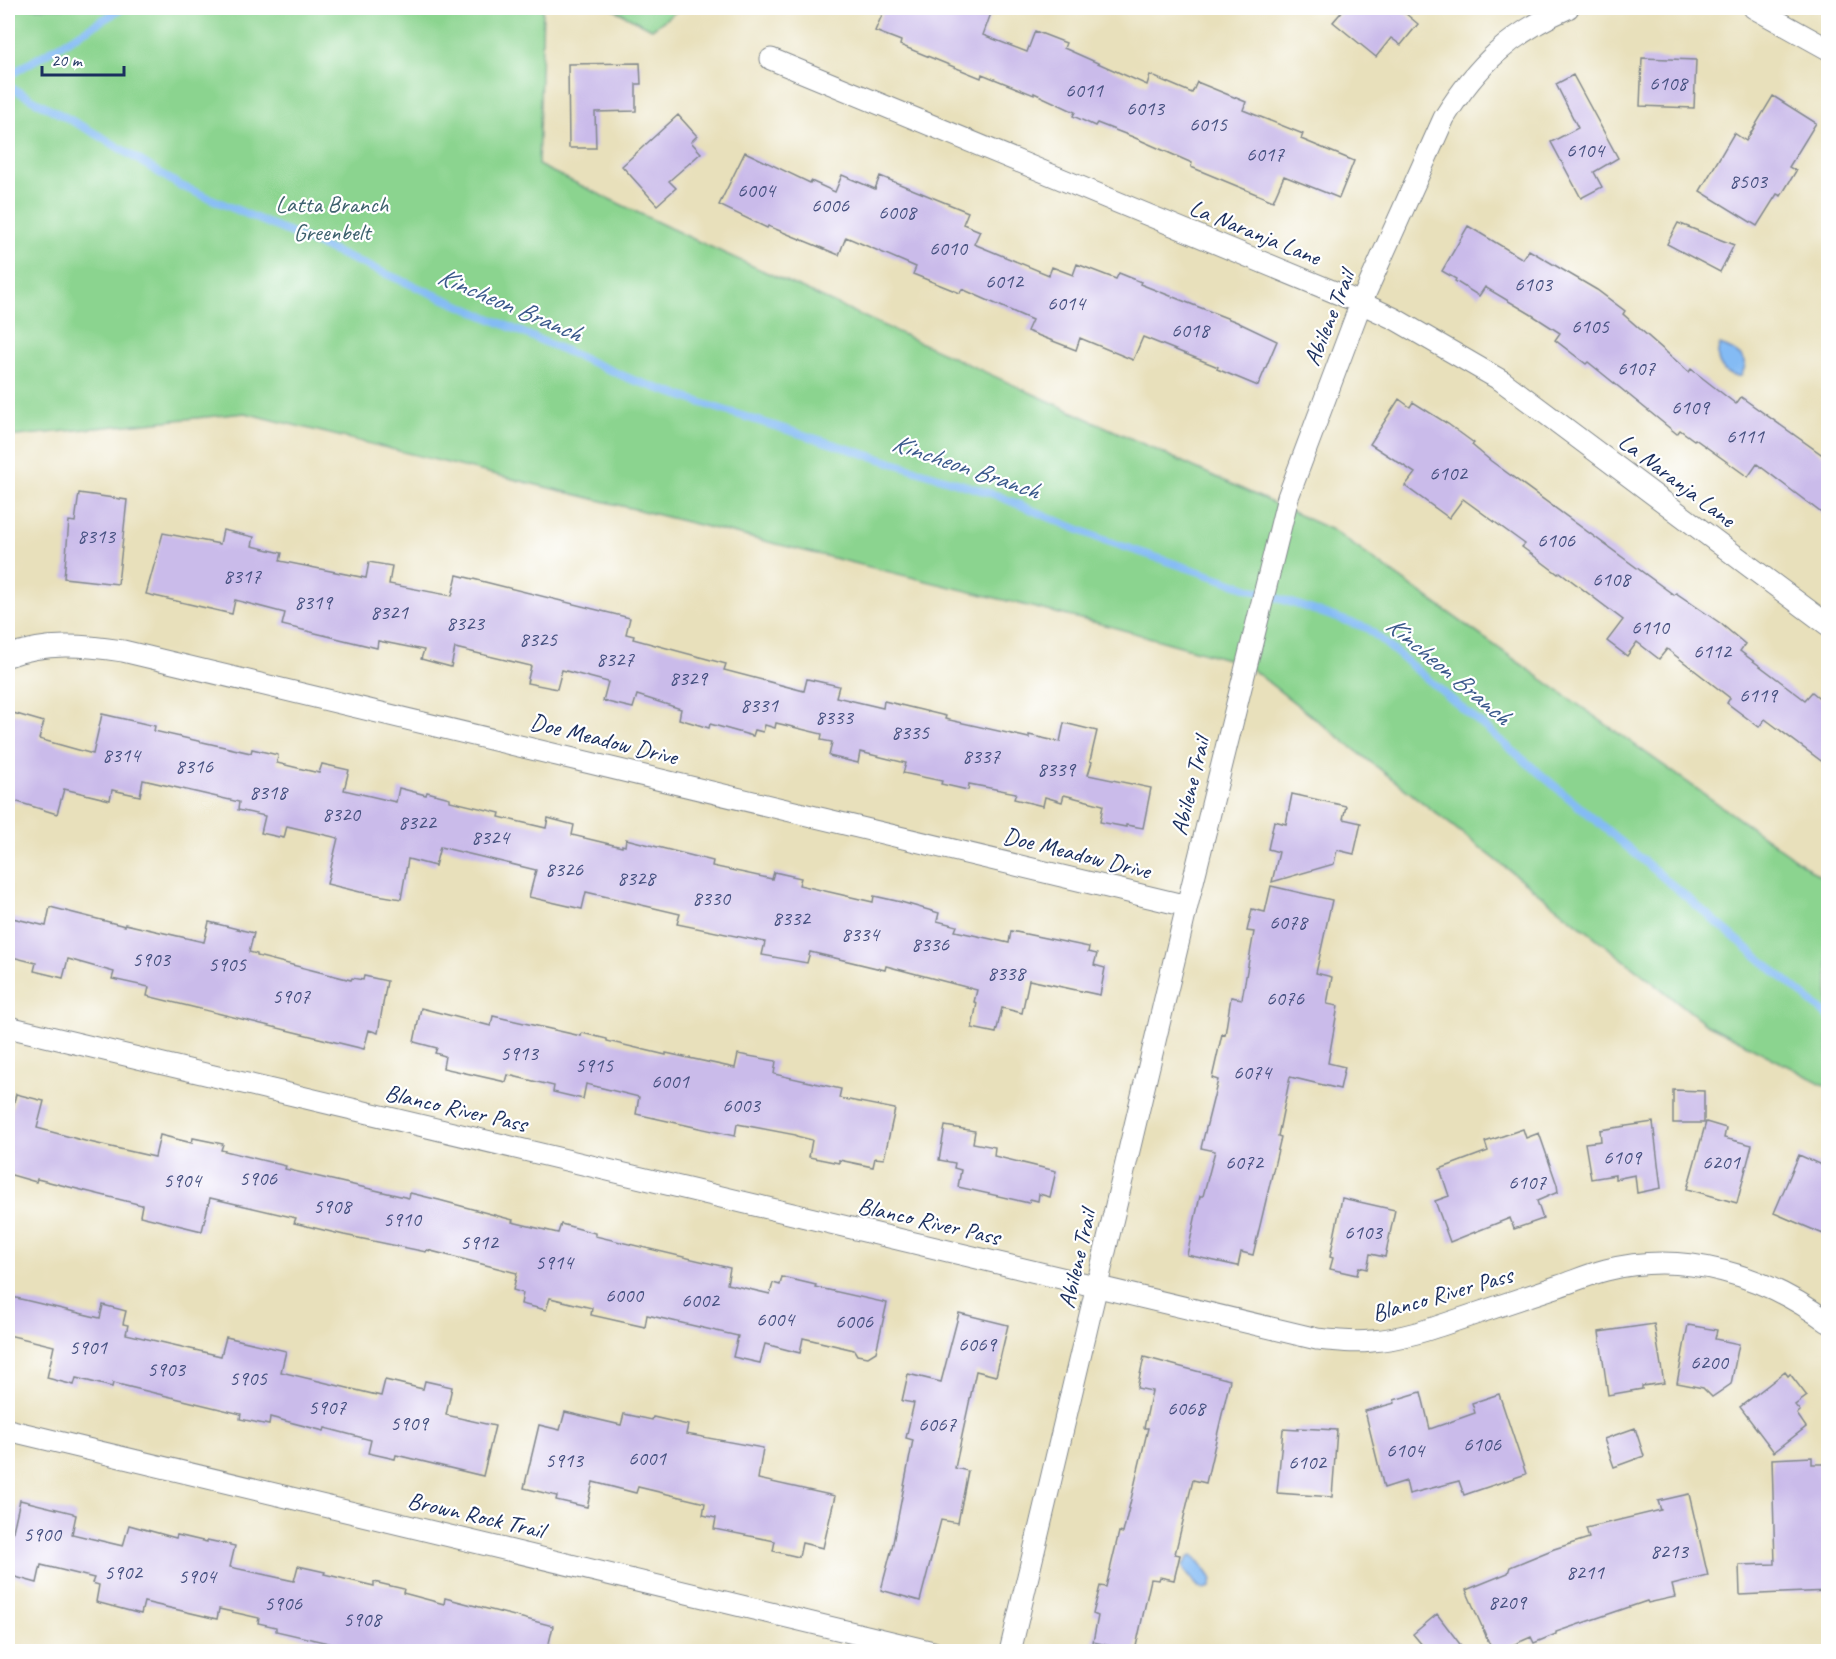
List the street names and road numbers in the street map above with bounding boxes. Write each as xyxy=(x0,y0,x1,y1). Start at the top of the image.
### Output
street label: La Naranja Lane xyxy=(1185,192,1327,273)
street label: Abilene Trail xyxy=(1296,262,1363,370)
street label: La Naranja Lane xyxy=(1613,426,1743,535)
street label: Doe Meadow Drive xyxy=(527,706,683,772)
street label: Abilene Trail xyxy=(1163,730,1218,838)
street label: Doe Meadow Drive xyxy=(1000,820,1156,886)
street label: Blanco River Pass xyxy=(382,1077,533,1140)
street label: Blanco River Pass xyxy=(855,1190,1006,1253)
street label: Abilene Trail xyxy=(1051,1203,1104,1311)
street label: Blanco River Pass xyxy=(1368,1259,1518,1328)
street label: Brown Rock Trail xyxy=(405,1485,551,1546)

